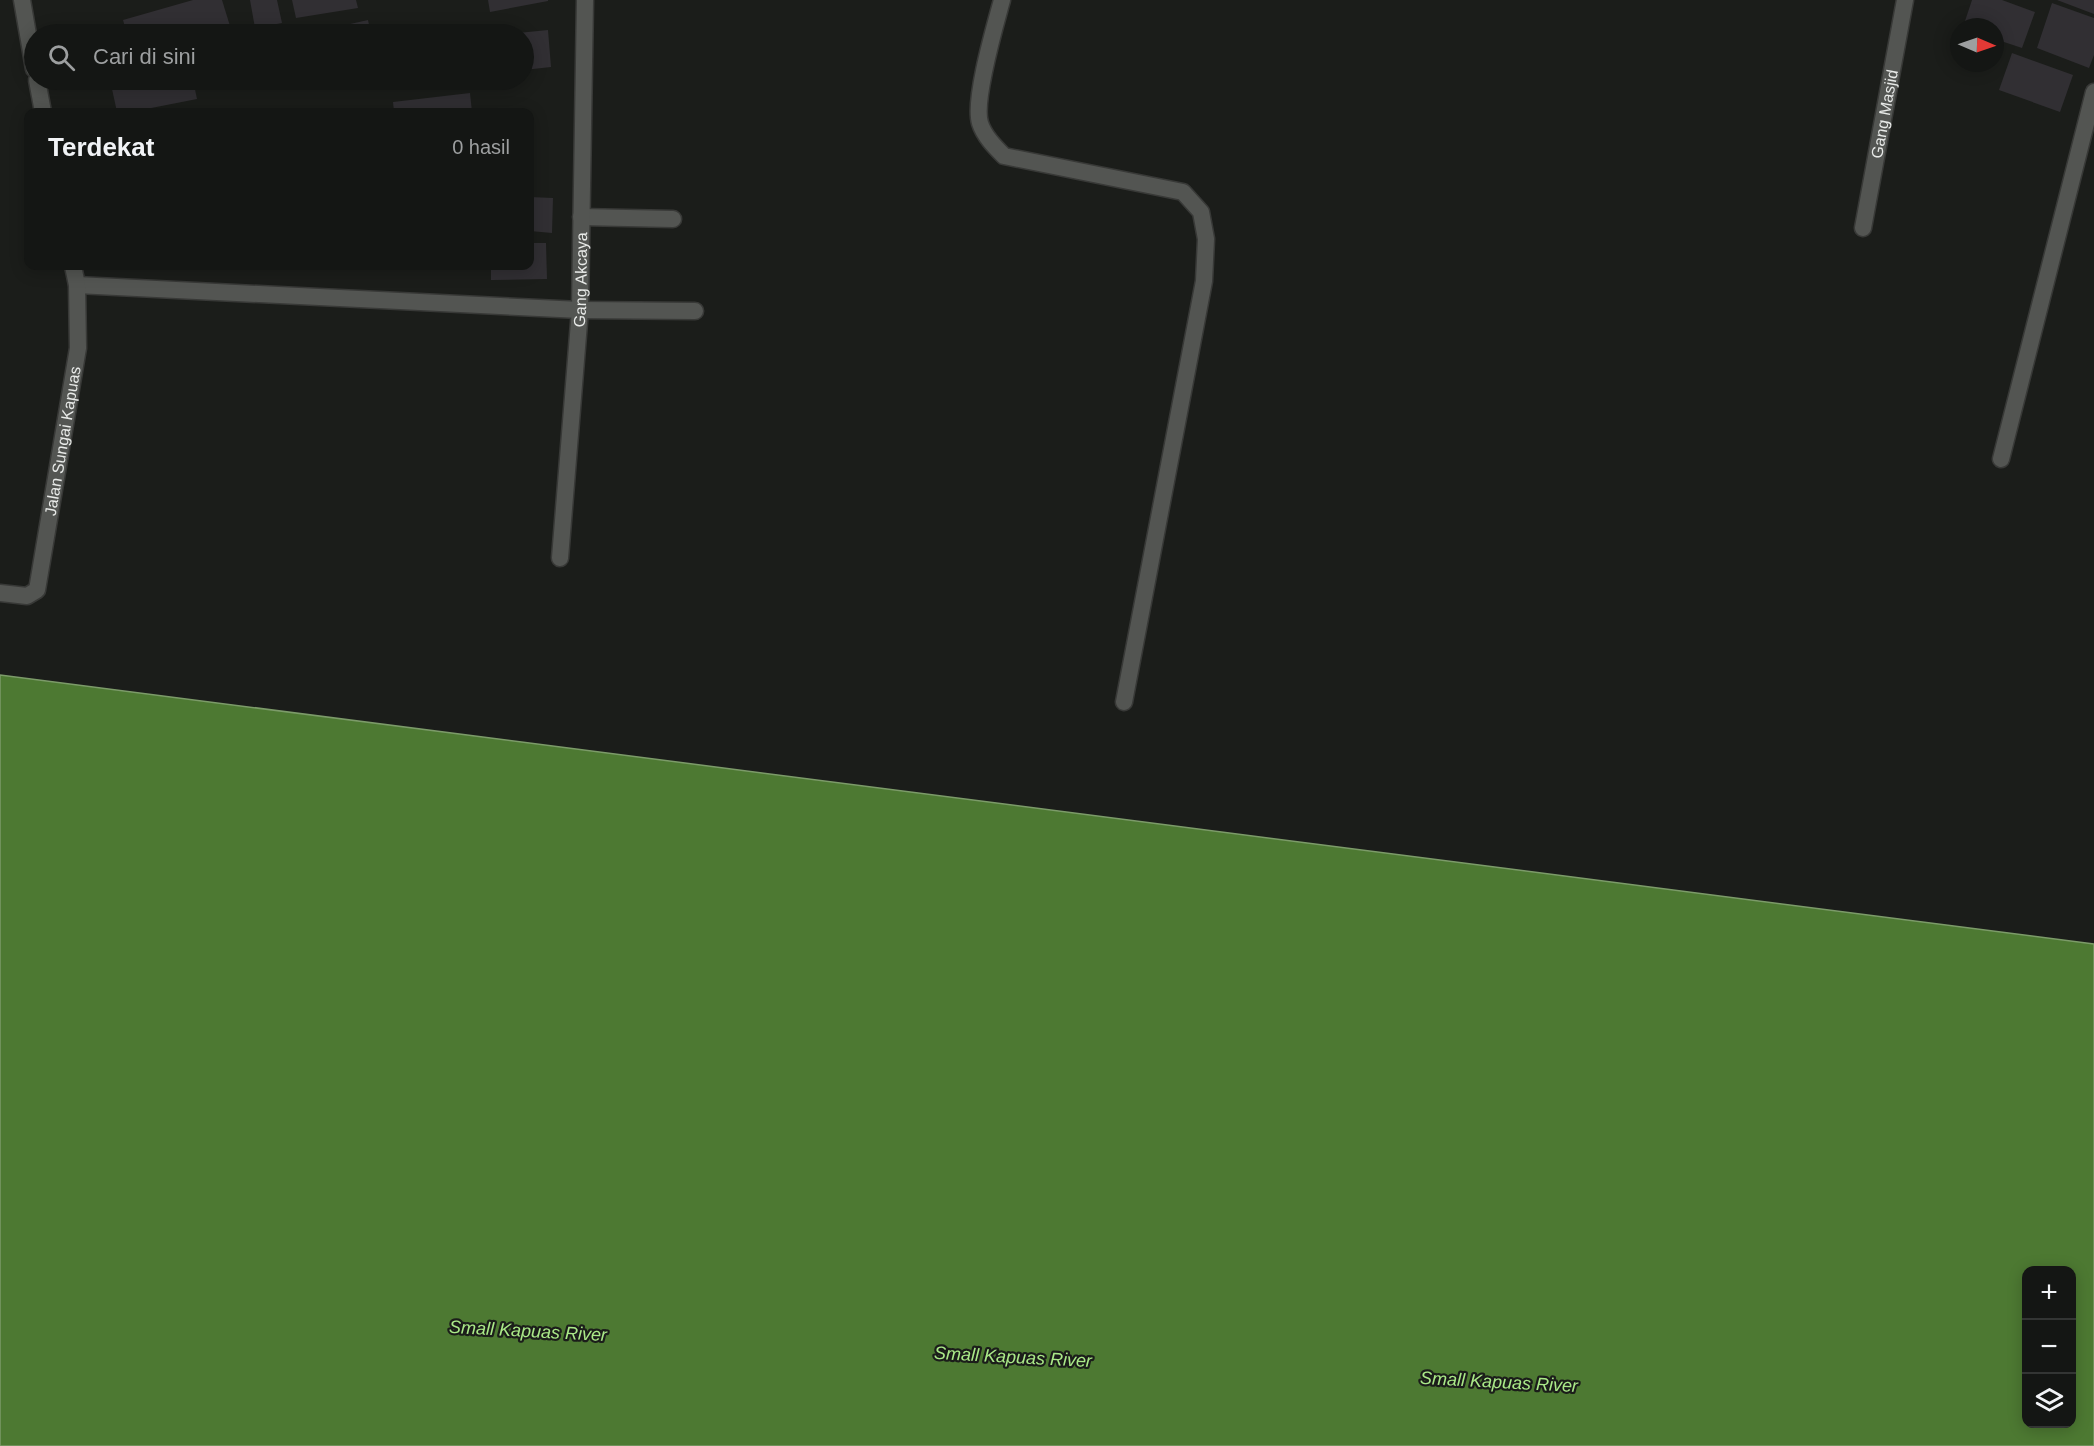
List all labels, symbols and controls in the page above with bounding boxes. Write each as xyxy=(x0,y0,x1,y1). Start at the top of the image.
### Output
north arrow xyxy=(1950,18,2004,72)
search box xyxy=(24,24,534,90)
icon: search xyxy=(45,41,78,74)
text: Cari di sini xyxy=(93,44,196,69)
street label: Gang Masjid xyxy=(1868,68,1901,160)
text: Terdekat xyxy=(48,132,154,162)
text: 0 hasil xyxy=(452,136,510,158)
street label: Gang Akcaya xyxy=(571,232,590,328)
street label: Jalan Sungai Kapuas xyxy=(42,365,84,517)
map controls xyxy=(2022,1266,2076,1428)
button: + xyxy=(2022,1266,2076,1320)
water label: Small Kapuas River xyxy=(449,1317,608,1345)
button: − xyxy=(2022,1320,2076,1374)
water label: Small Kapuas River xyxy=(934,1343,1093,1371)
water label: Small Kapuas River xyxy=(1420,1368,1579,1396)
button: layers xyxy=(2022,1374,2076,1428)

